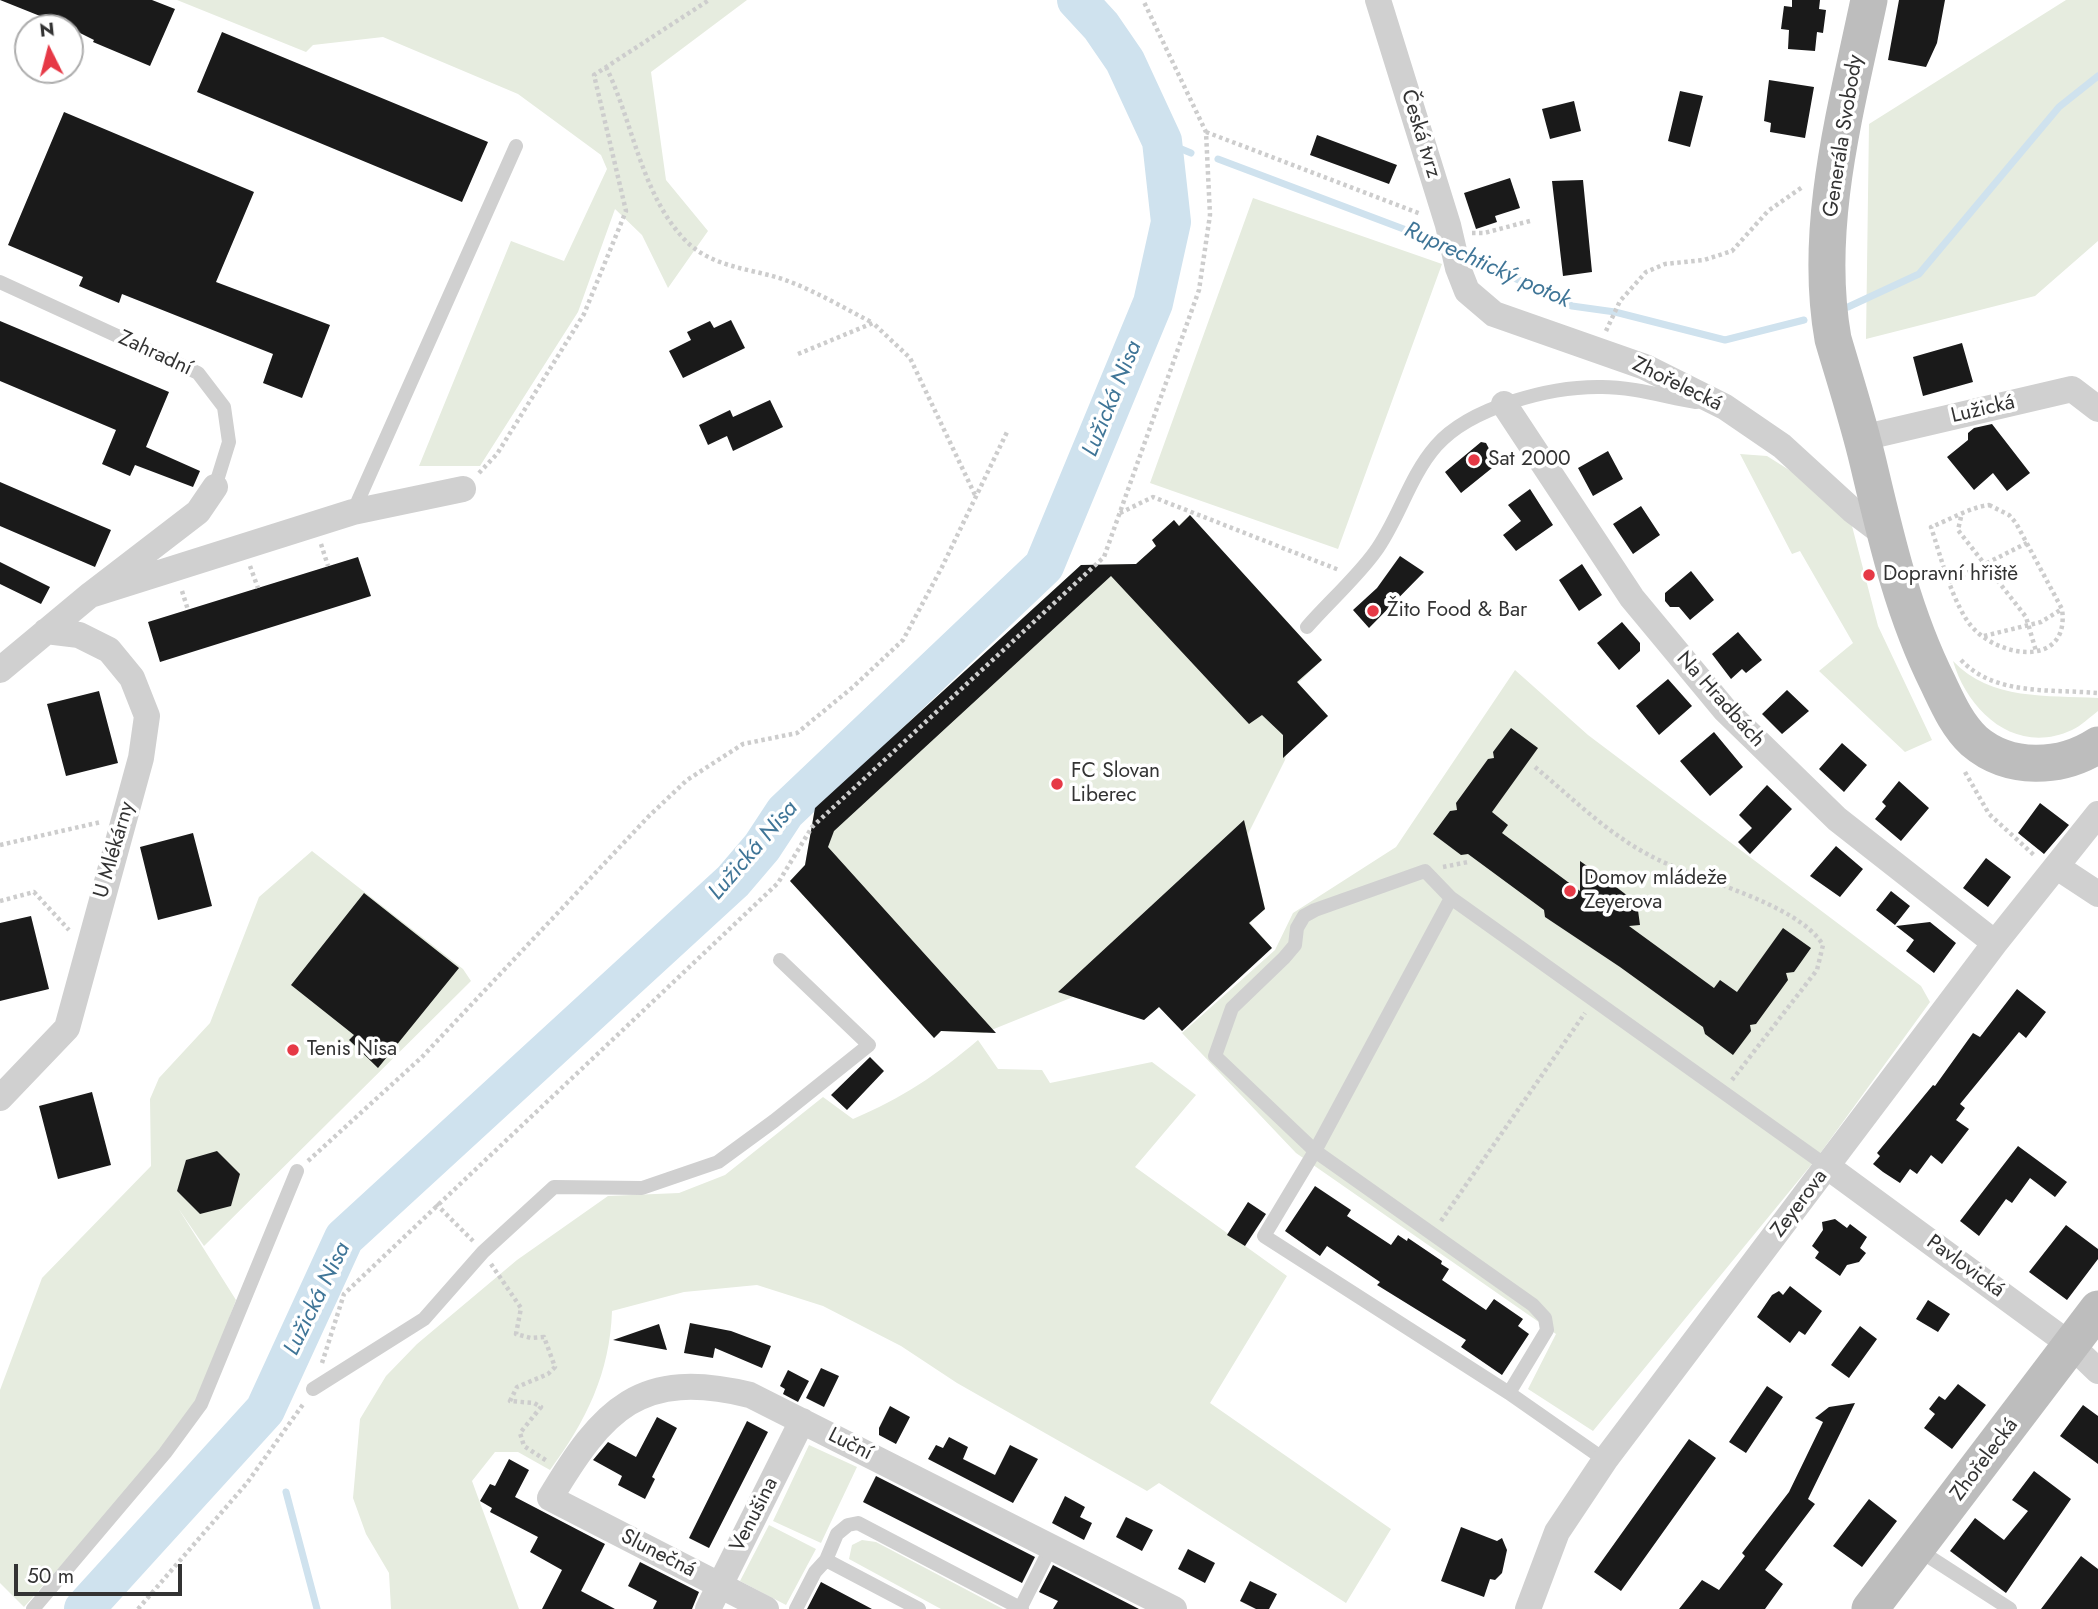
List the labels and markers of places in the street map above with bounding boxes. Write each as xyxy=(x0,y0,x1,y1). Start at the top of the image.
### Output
place label: Sat 2000 xyxy=(1488,447,1571,473)
marker: Sat 2000 xyxy=(1466,452,1482,468)
place label: Dopravní hřiště xyxy=(1883,562,2018,588)
marker: Dopravní hřiště xyxy=(1861,567,1877,583)
place label: Žito Food & Bar xyxy=(1387,598,1527,624)
marker: Žito Food & Bar xyxy=(1365,603,1381,619)
place label: FC Slovan Liberec xyxy=(1071,759,1160,809)
marker: FC Slovan Liberec xyxy=(1049,776,1065,792)
place label: Domov mládeže Zeyerova xyxy=(1584,866,1727,916)
marker: Domov mládeže Zeyerova xyxy=(1562,883,1578,899)
place label: Tenis Nisa xyxy=(307,1037,397,1063)
marker: Tenis Nisa xyxy=(285,1042,301,1058)

